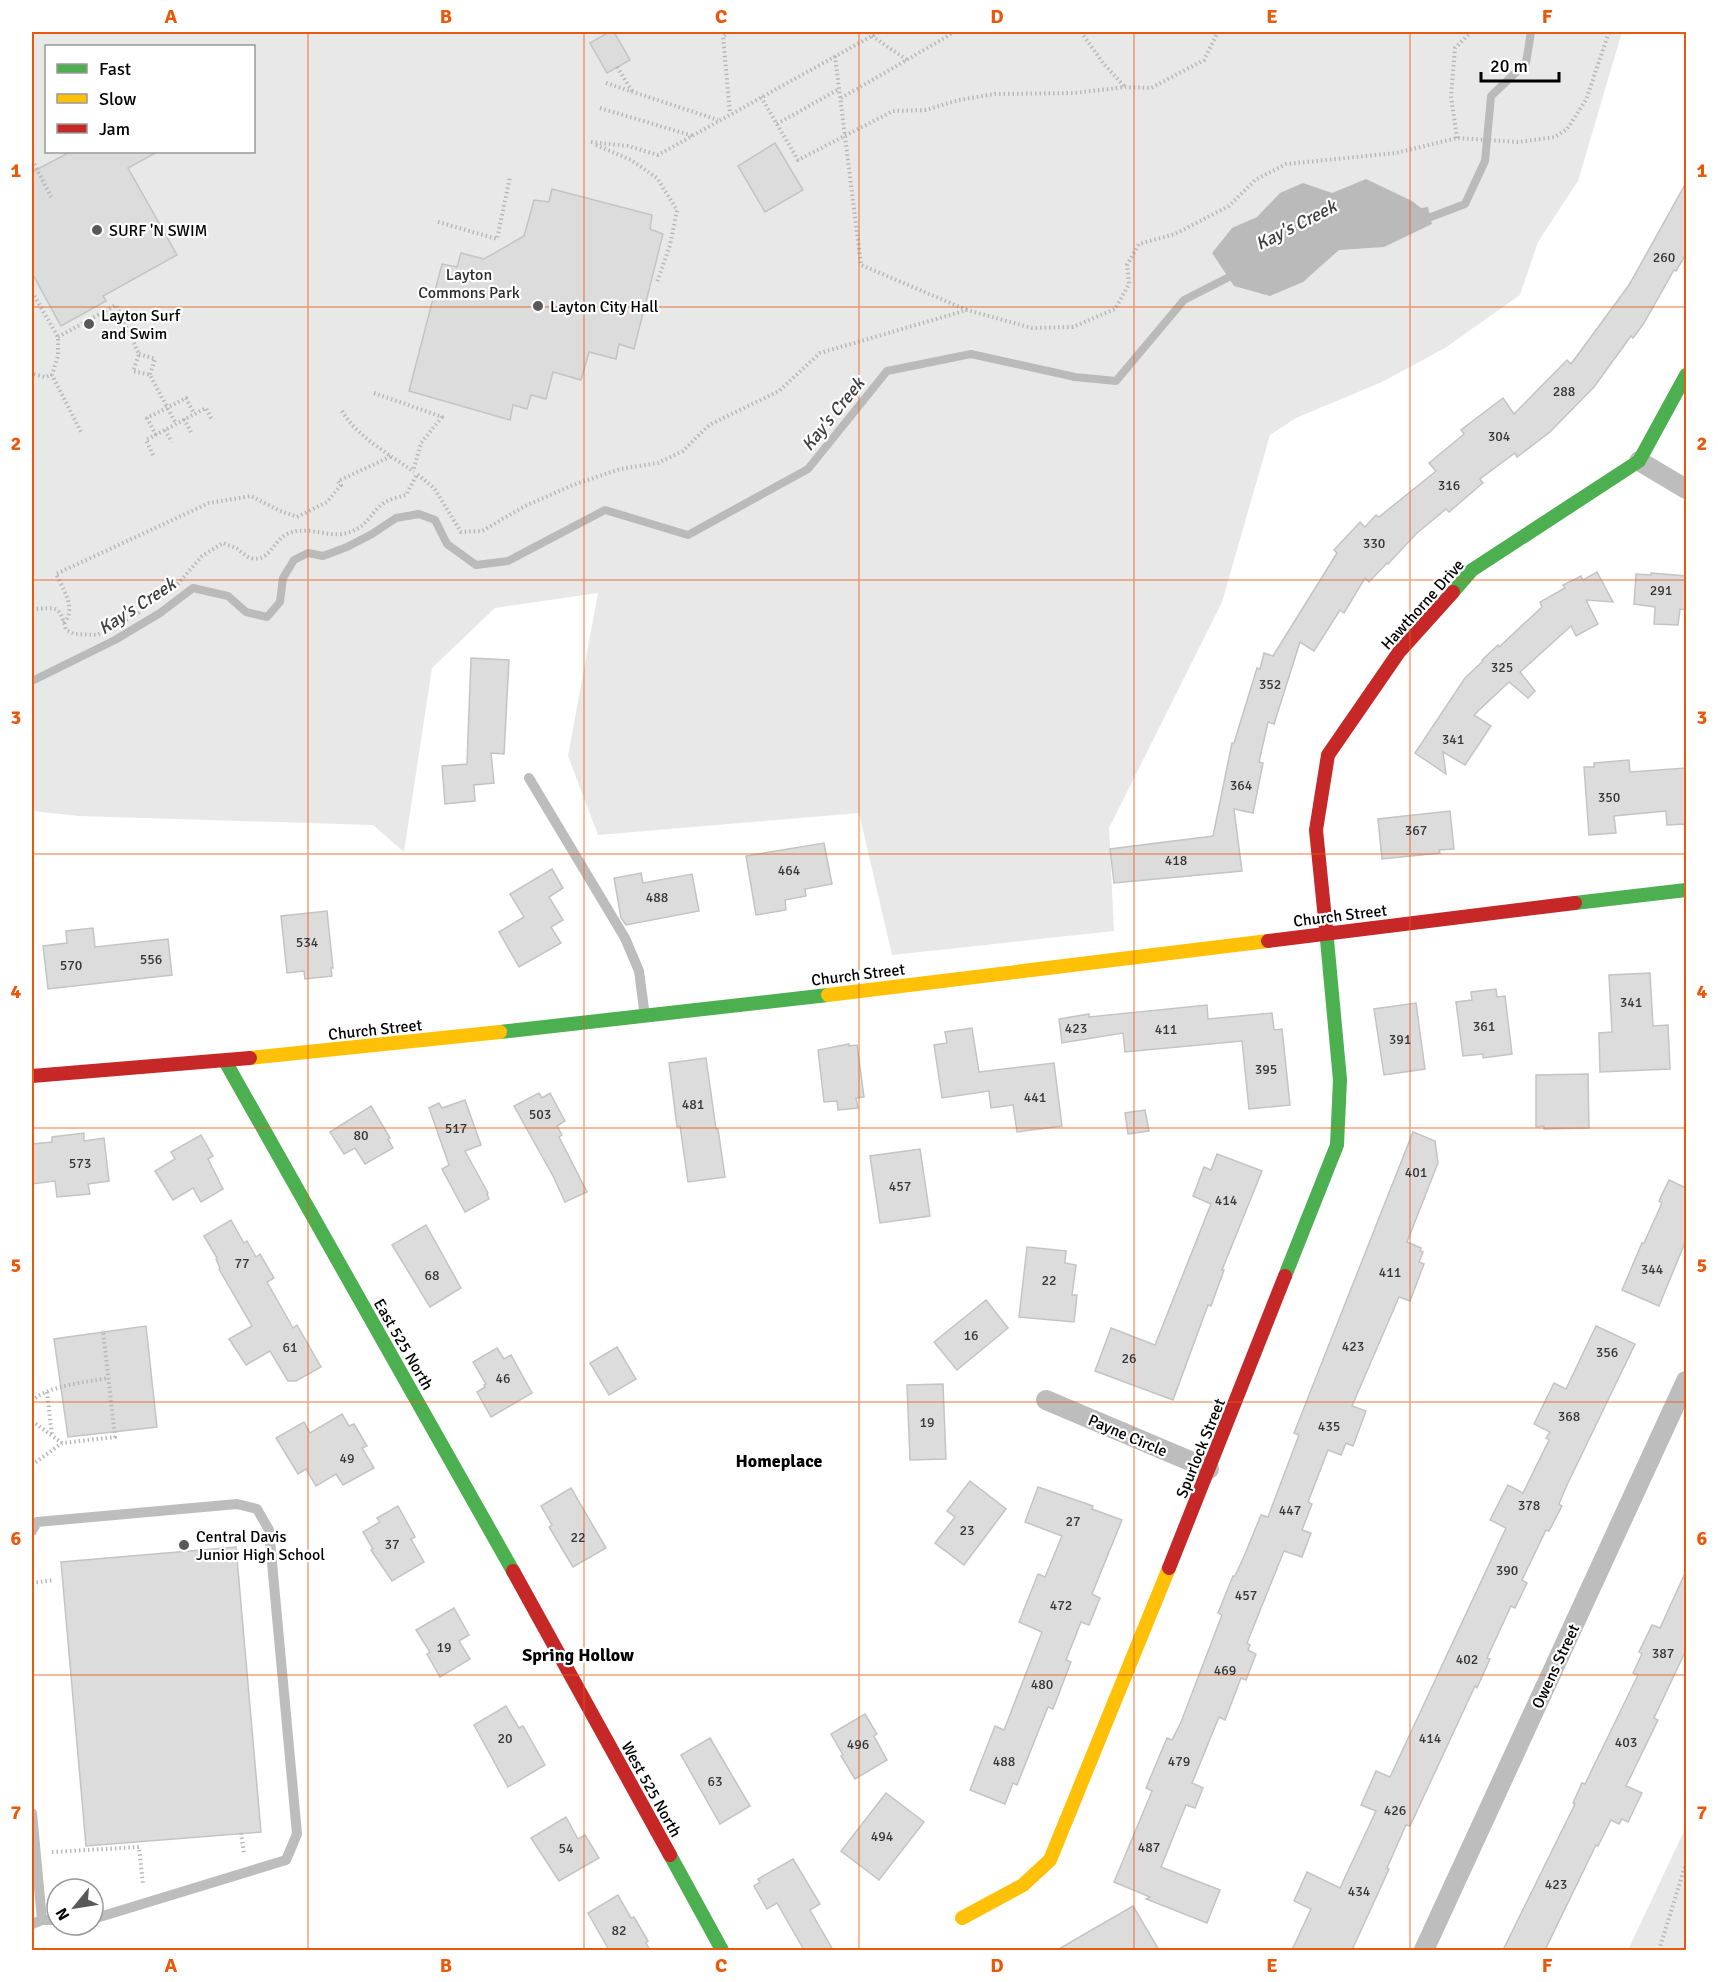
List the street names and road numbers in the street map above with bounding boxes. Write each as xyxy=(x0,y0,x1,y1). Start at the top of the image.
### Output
street label: Hawthorne Drive xyxy=(1377,555,1469,654)
street label: Church Street xyxy=(1292,900,1388,932)
street label: Church Street xyxy=(810,959,906,991)
street label: Church Street xyxy=(327,1015,423,1045)
street label: East 525 North xyxy=(369,1295,437,1394)
street label: Spurlock Street xyxy=(1172,1395,1230,1501)
street label: Payne Circle xyxy=(1085,1410,1170,1462)
street label: Owens Street xyxy=(1528,1621,1584,1712)
street label: West 525 North xyxy=(617,1738,686,1841)

